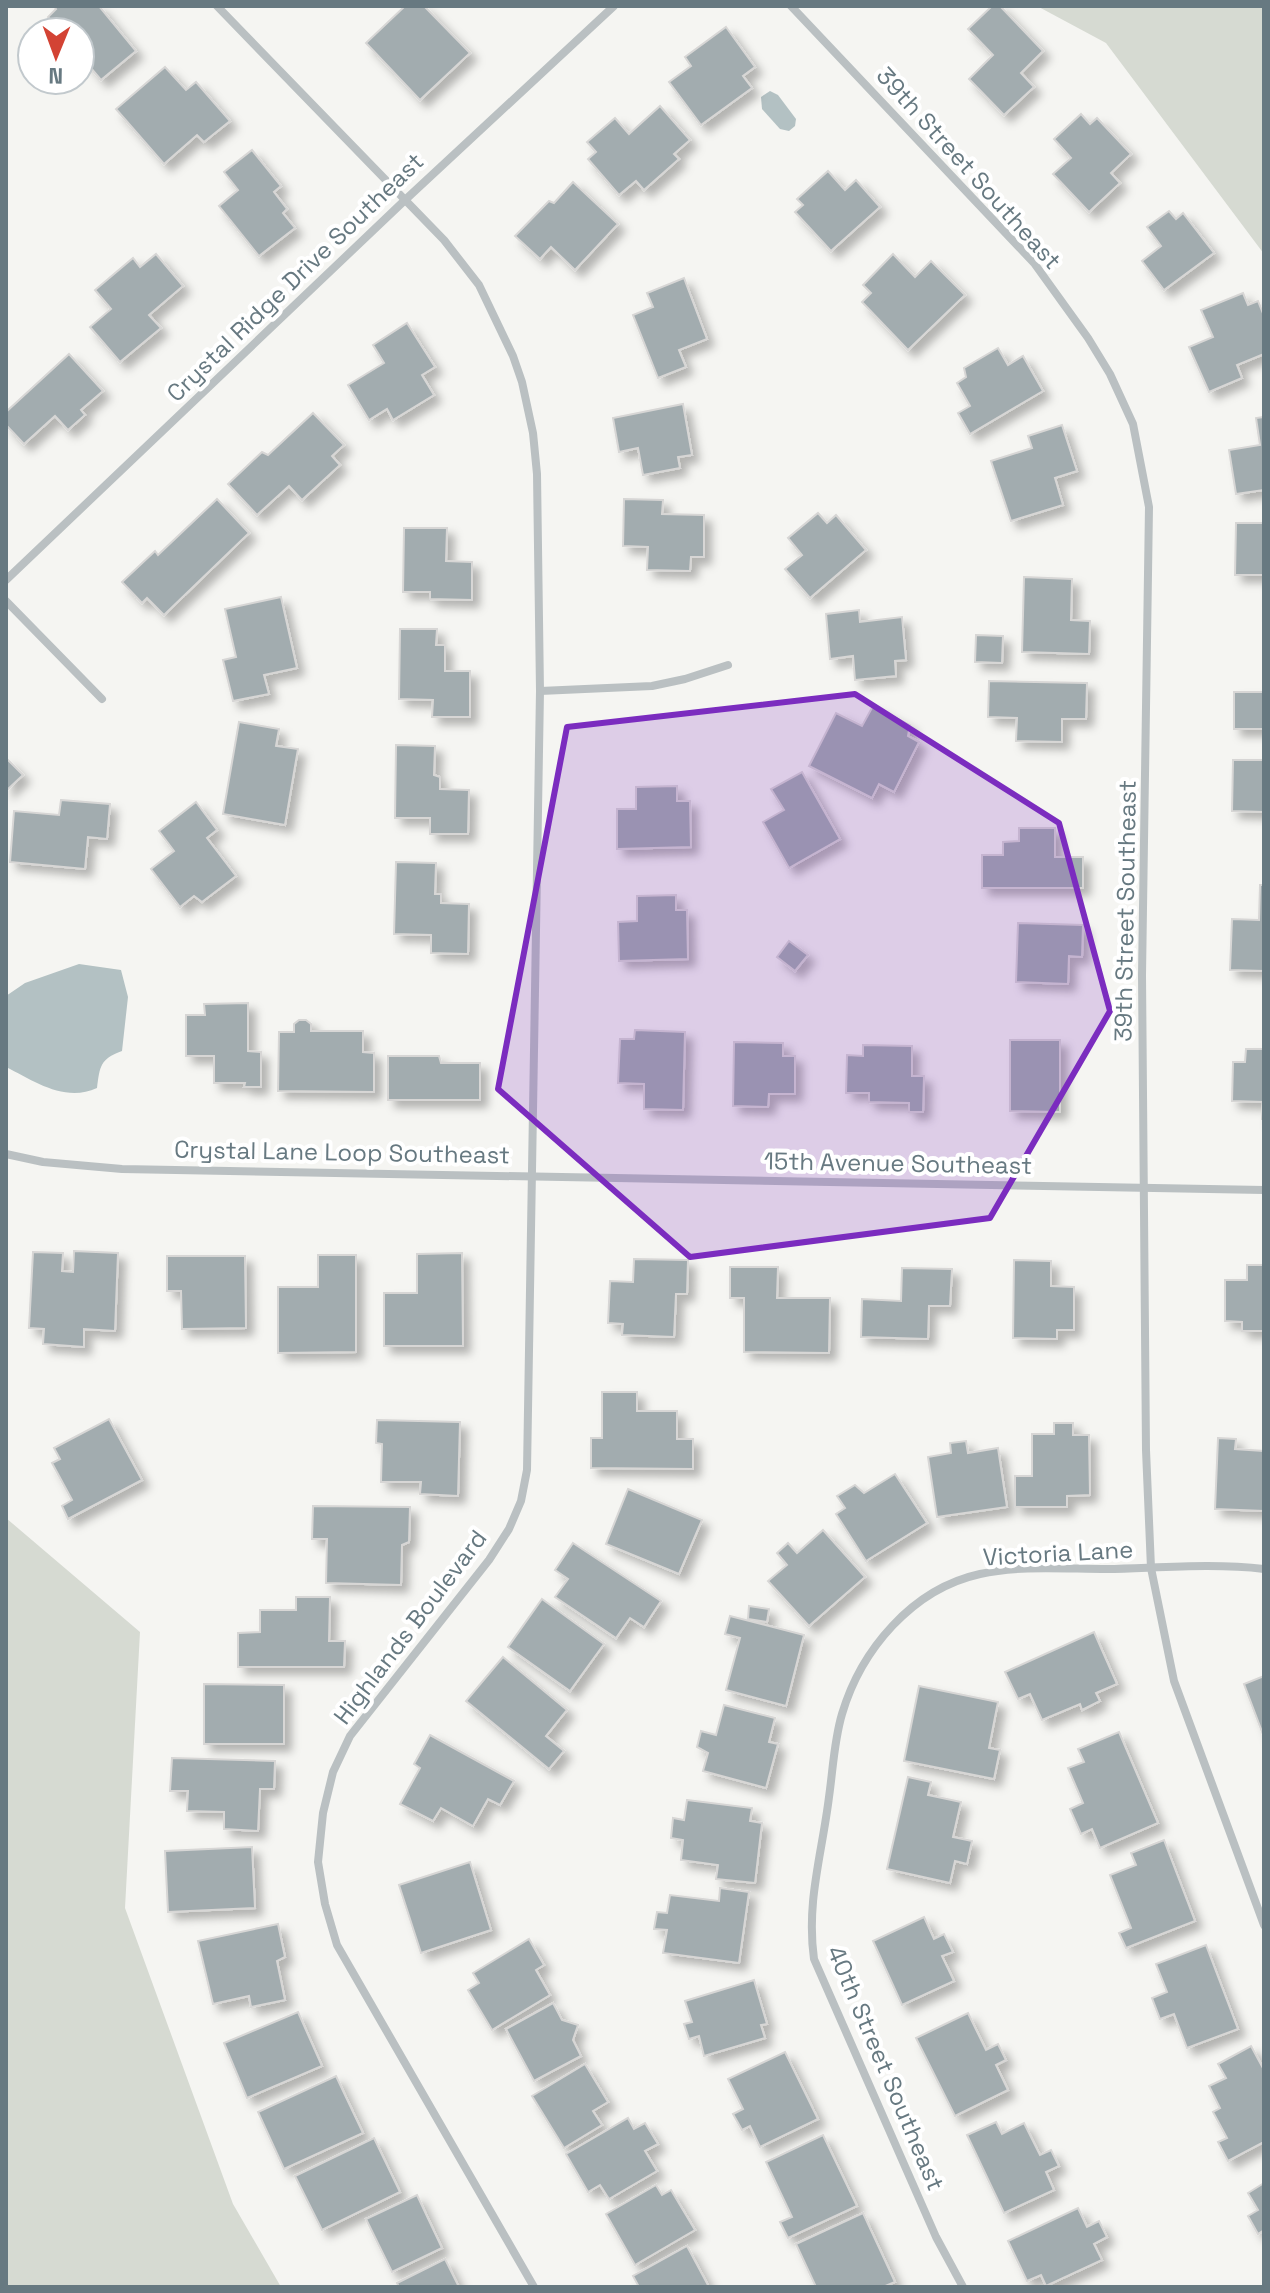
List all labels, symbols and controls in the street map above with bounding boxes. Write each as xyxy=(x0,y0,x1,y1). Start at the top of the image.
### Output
north arrow xyxy=(16,16,96,96)
street label: 39th Street Southeast xyxy=(870,60,1068,276)
text: N xyxy=(48,62,63,90)
street label: Crystal Ridge Drive Southeast xyxy=(160,146,430,408)
street label: 39th Street Southeast xyxy=(1107,780,1143,1042)
street label: Crystal Lane Loop Southeast xyxy=(174,1134,510,1170)
street label: 15th Avenue Southeast xyxy=(764,1145,1032,1181)
street label: Highlands Boulevard xyxy=(327,1524,493,1730)
street label: Victoria Lane xyxy=(982,1534,1134,1572)
street label: 40th Street Southeast xyxy=(820,1941,952,2195)

